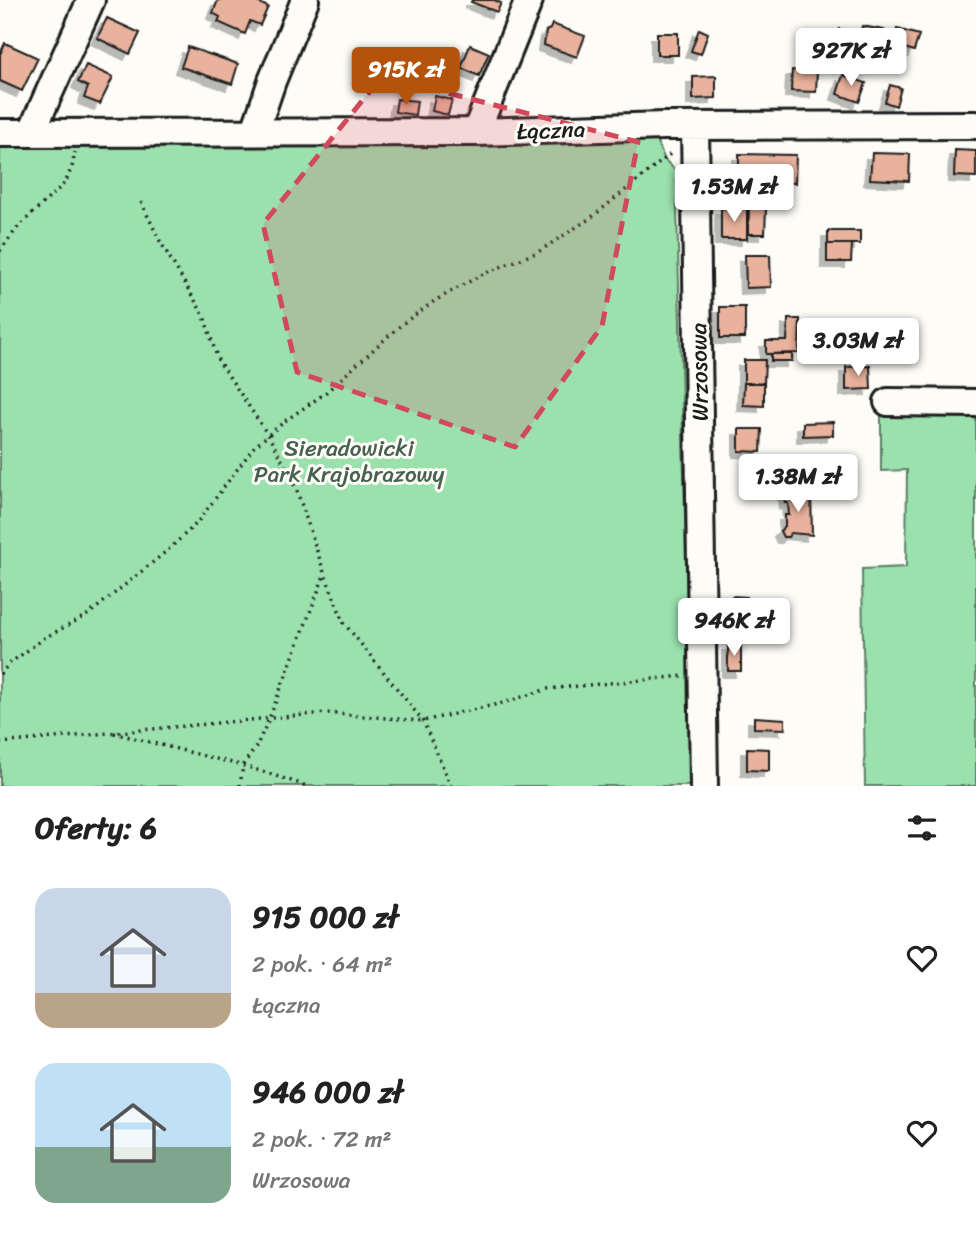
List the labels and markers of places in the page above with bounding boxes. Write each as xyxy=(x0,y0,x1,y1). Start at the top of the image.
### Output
pin: 927K zł xyxy=(786,28,916,88)
pin: 915K zł xyxy=(341,48,471,107)
pin: 1.53M zł xyxy=(662,164,806,224)
pin: 3.03M zł xyxy=(786,318,930,378)
pin: 1.38M zł xyxy=(726,454,870,514)
pin: 946K zł xyxy=(669,598,799,658)

